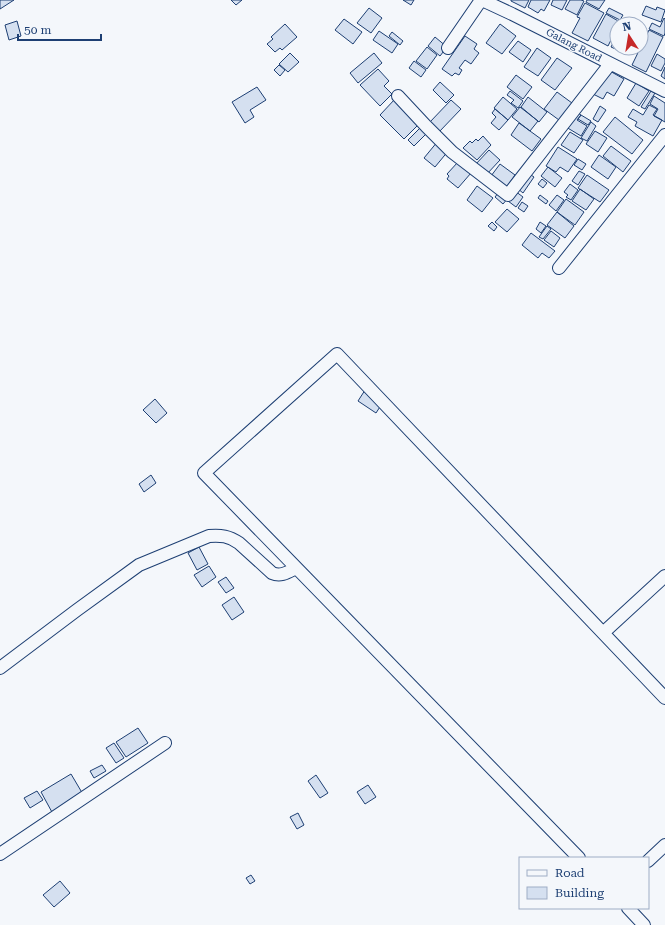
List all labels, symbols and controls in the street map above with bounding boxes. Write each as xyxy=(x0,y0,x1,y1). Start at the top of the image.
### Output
scale bar xyxy=(18,16,101,42)
north arrow xyxy=(609,16,649,56)
text: N xyxy=(622,19,633,34)
text: 50 m xyxy=(24,23,51,37)
street label: Galang Road xyxy=(544,26,604,64)
legend xyxy=(519,857,649,909)
text: Road xyxy=(555,866,585,880)
text: Building xyxy=(555,886,604,900)

